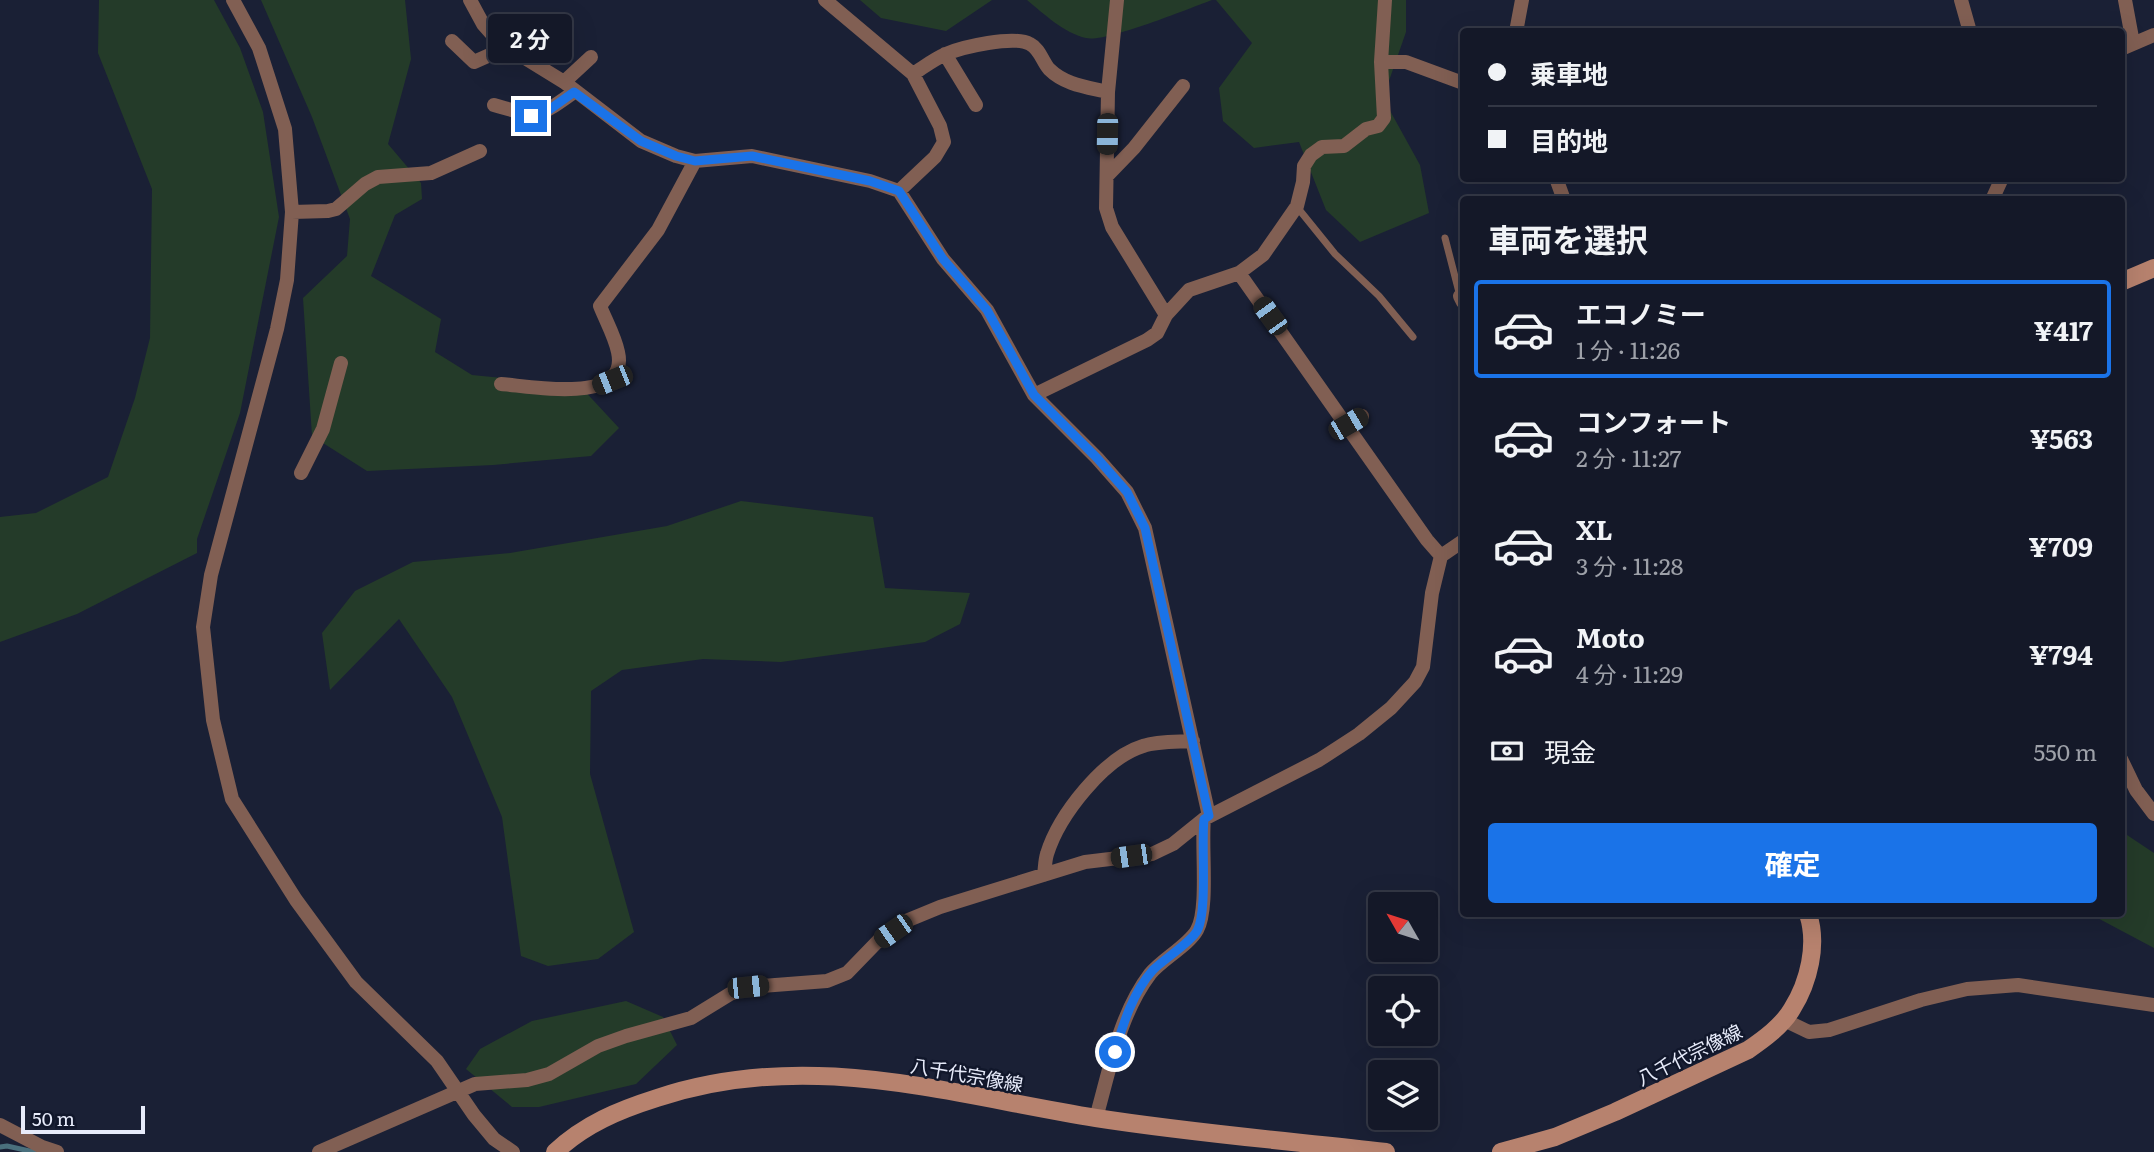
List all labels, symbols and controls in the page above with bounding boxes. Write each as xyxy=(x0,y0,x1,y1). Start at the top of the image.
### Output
callout: 2 分 xyxy=(489,15,573,64)
text: 2 分 xyxy=(510,21,550,55)
text: 乗車地 xyxy=(1530,53,1608,92)
route end xyxy=(515,100,547,132)
car xyxy=(1097,113,1118,155)
text: 目的地 xyxy=(1530,120,1608,159)
text: 車両を選択 xyxy=(1488,214,1648,262)
car xyxy=(1250,293,1291,339)
text: エコノミー xyxy=(1576,293,1706,332)
icon: car xyxy=(1492,298,1555,361)
text: ¥417 xyxy=(2034,310,2093,349)
text: 1 分 · 11:26 xyxy=(1576,332,1680,366)
car xyxy=(589,362,636,398)
text: コンフォート xyxy=(1576,401,1731,440)
car xyxy=(1325,404,1372,444)
icon: car xyxy=(1492,406,1555,469)
text: ¥563 xyxy=(2030,418,2093,457)
text: 2 分 · 11:27 xyxy=(1576,440,1681,474)
text: XL xyxy=(1576,509,1613,548)
icon: car xyxy=(1492,514,1555,577)
text: ¥709 xyxy=(2028,526,2093,565)
text: 3 分 · 11:28 xyxy=(1576,548,1683,582)
text: Moto xyxy=(1576,617,1645,656)
icon: car xyxy=(1492,622,1555,685)
text: ¥794 xyxy=(2029,634,2093,673)
text: 4 分 · 11:29 xyxy=(1576,656,1683,690)
text: 現金 xyxy=(1544,731,1596,770)
icon: cash xyxy=(1488,732,1526,770)
text: 550 m xyxy=(2033,734,2097,768)
button: 確定 xyxy=(1488,823,2097,903)
car xyxy=(1109,843,1154,869)
north arrow xyxy=(1368,892,1438,962)
map controls xyxy=(1368,892,1438,1130)
car xyxy=(870,910,917,952)
car xyxy=(727,974,770,1000)
button: locate xyxy=(1368,976,1438,1046)
street label: 八千代宗像線 xyxy=(1632,1016,1746,1092)
route start xyxy=(1099,1036,1131,1068)
street label: 八千代宗像線 xyxy=(908,1050,1026,1098)
button: layers xyxy=(1368,1060,1438,1130)
scale bar xyxy=(21,1103,145,1135)
text: 50 m xyxy=(32,1104,75,1132)

